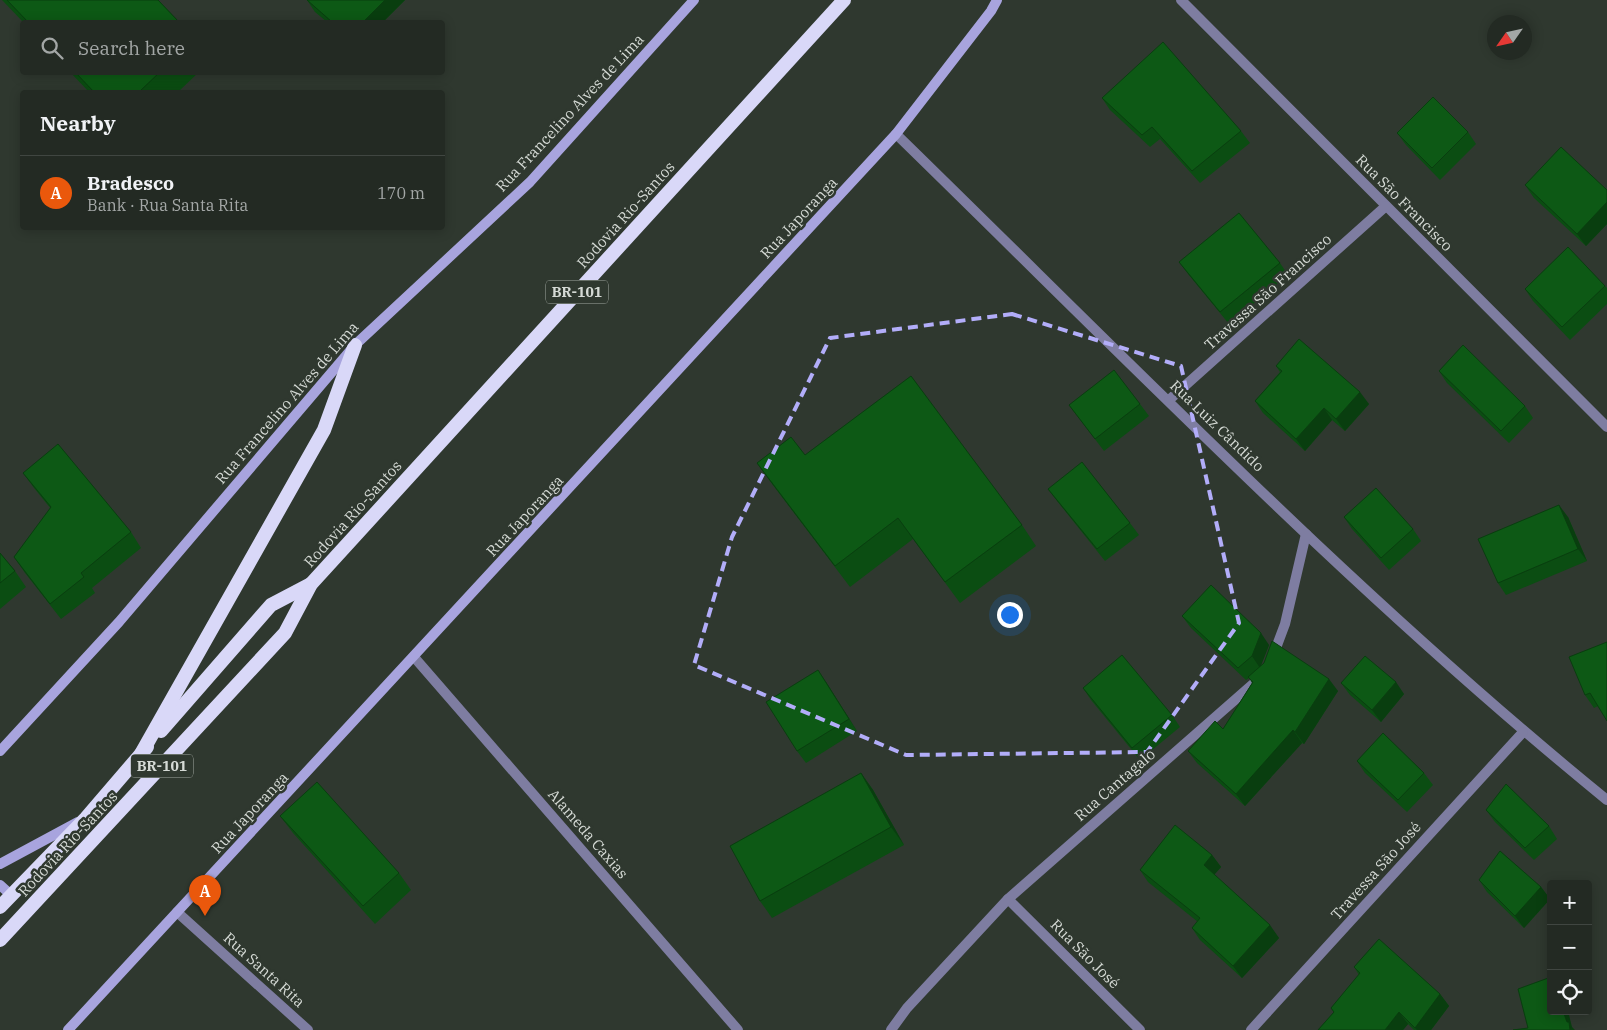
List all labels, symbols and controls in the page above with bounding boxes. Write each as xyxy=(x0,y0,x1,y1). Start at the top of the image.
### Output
north arrow xyxy=(1487,15,1532,60)
search box xyxy=(20,20,445,75)
street label: Rua Francelino Alves de Lima xyxy=(491,30,648,196)
icon: search xyxy=(38,34,66,62)
text: Search here xyxy=(78,36,185,60)
text: Nearby xyxy=(40,109,116,137)
street label: Rua São Francisco xyxy=(1352,150,1457,255)
street label: Rodovia Rio-Santos xyxy=(573,157,679,272)
text: Bradesco xyxy=(87,171,174,195)
street label: Rua Japoranga xyxy=(756,173,841,262)
text: A xyxy=(50,183,62,203)
text: 170 m xyxy=(377,183,425,203)
text: Bank · Rua Santa Rita xyxy=(87,195,248,215)
street label: Travessa São Francisco xyxy=(1200,230,1335,354)
road number: BR-101 xyxy=(546,280,608,304)
street label: Rua Francelino Alves de Lima xyxy=(211,318,362,488)
street label: Rua Luiz Cândido xyxy=(1166,376,1268,475)
street label: Rodovia Rio-Santos xyxy=(300,456,406,571)
street label: Rua Japoranga xyxy=(482,471,567,560)
your location xyxy=(997,602,1023,628)
street label: Rua Cantagalo xyxy=(1070,744,1159,825)
road number: BR-101 xyxy=(131,754,193,778)
street label: Rua Japoranga xyxy=(207,768,292,857)
street label: Alameda Caxias xyxy=(544,785,632,882)
street label: Rodovia Rio-Santos xyxy=(14,787,121,900)
street label: Travessa São José xyxy=(1326,818,1425,924)
pin: A xyxy=(189,875,221,916)
map controls xyxy=(1547,880,1592,1015)
button: + xyxy=(1547,880,1592,925)
street label: Rua São José xyxy=(1047,915,1124,992)
button: − xyxy=(1547,925,1592,970)
street label: Rua Santa Rita xyxy=(220,928,309,1011)
button: locate xyxy=(1547,970,1592,1015)

